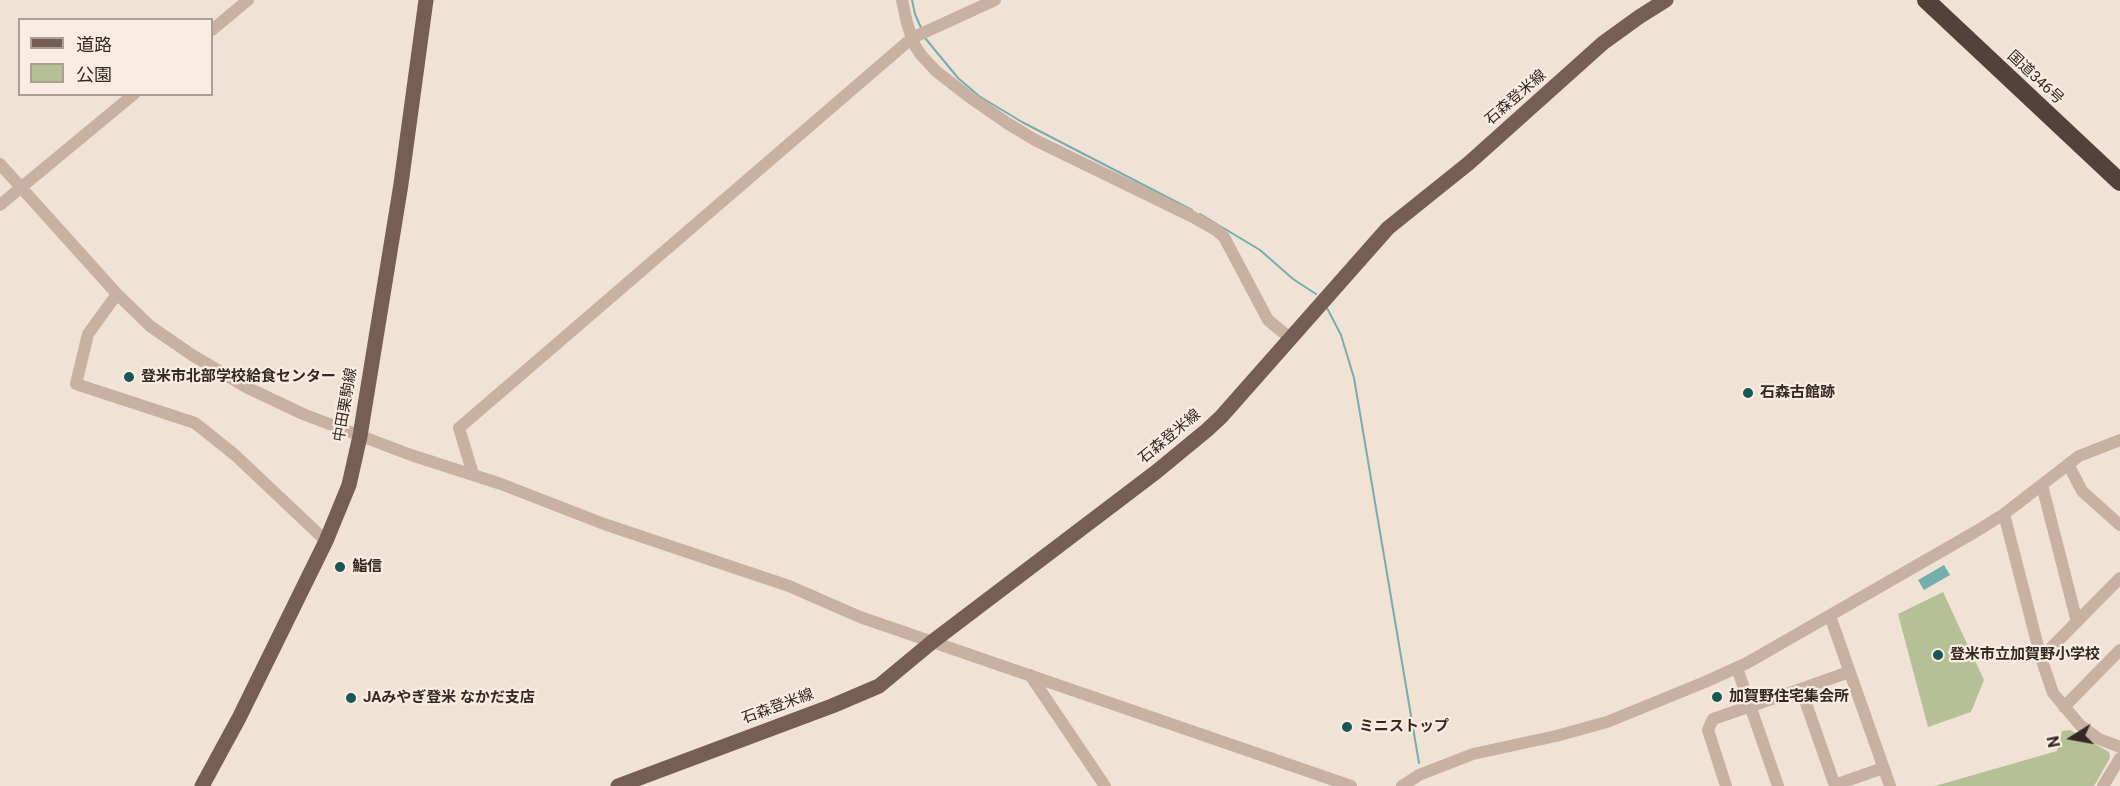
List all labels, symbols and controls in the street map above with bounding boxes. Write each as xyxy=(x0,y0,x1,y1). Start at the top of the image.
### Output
legend xyxy=(18,18,213,96)
text: 道路 xyxy=(76,34,112,55)
street label: 国道346号 xyxy=(2003,47,2067,109)
text: 公園 xyxy=(76,64,112,85)
street label: 石森登米線 xyxy=(1482,67,1550,129)
street label: 中田栗駒線 xyxy=(331,367,361,443)
place label: 登米市北部学校給食センター xyxy=(141,368,336,386)
marker: 登米市北部学校給食センター xyxy=(122,370,136,384)
place label: 石森古館跡 xyxy=(1760,384,1835,402)
marker: 石森古館跡 xyxy=(1741,386,1755,400)
street label: 石森登米線 xyxy=(1135,406,1205,468)
place label: 鮨信 xyxy=(352,558,382,576)
marker: 鮨信 xyxy=(333,560,347,574)
place label: 登米市立加賀野小学校 xyxy=(1950,646,2100,664)
marker: 登米市立加賀野小学校 xyxy=(1931,648,1945,662)
street label: 石森登米線 xyxy=(740,686,816,728)
place label: 加賀野住宅集会所 xyxy=(1729,688,1849,706)
place label: JAみやぎ登米 なかだ支店 xyxy=(363,689,535,707)
marker: 加賀野住宅集会所 xyxy=(1710,690,1724,704)
marker: JAみやぎ登米 なかだ支店 xyxy=(344,691,358,705)
north arrow xyxy=(2042,708,2102,768)
place label: ミニストップ xyxy=(1359,718,1449,736)
marker: ミニストップ xyxy=(1340,720,1354,734)
text: N xyxy=(2043,734,2064,749)

